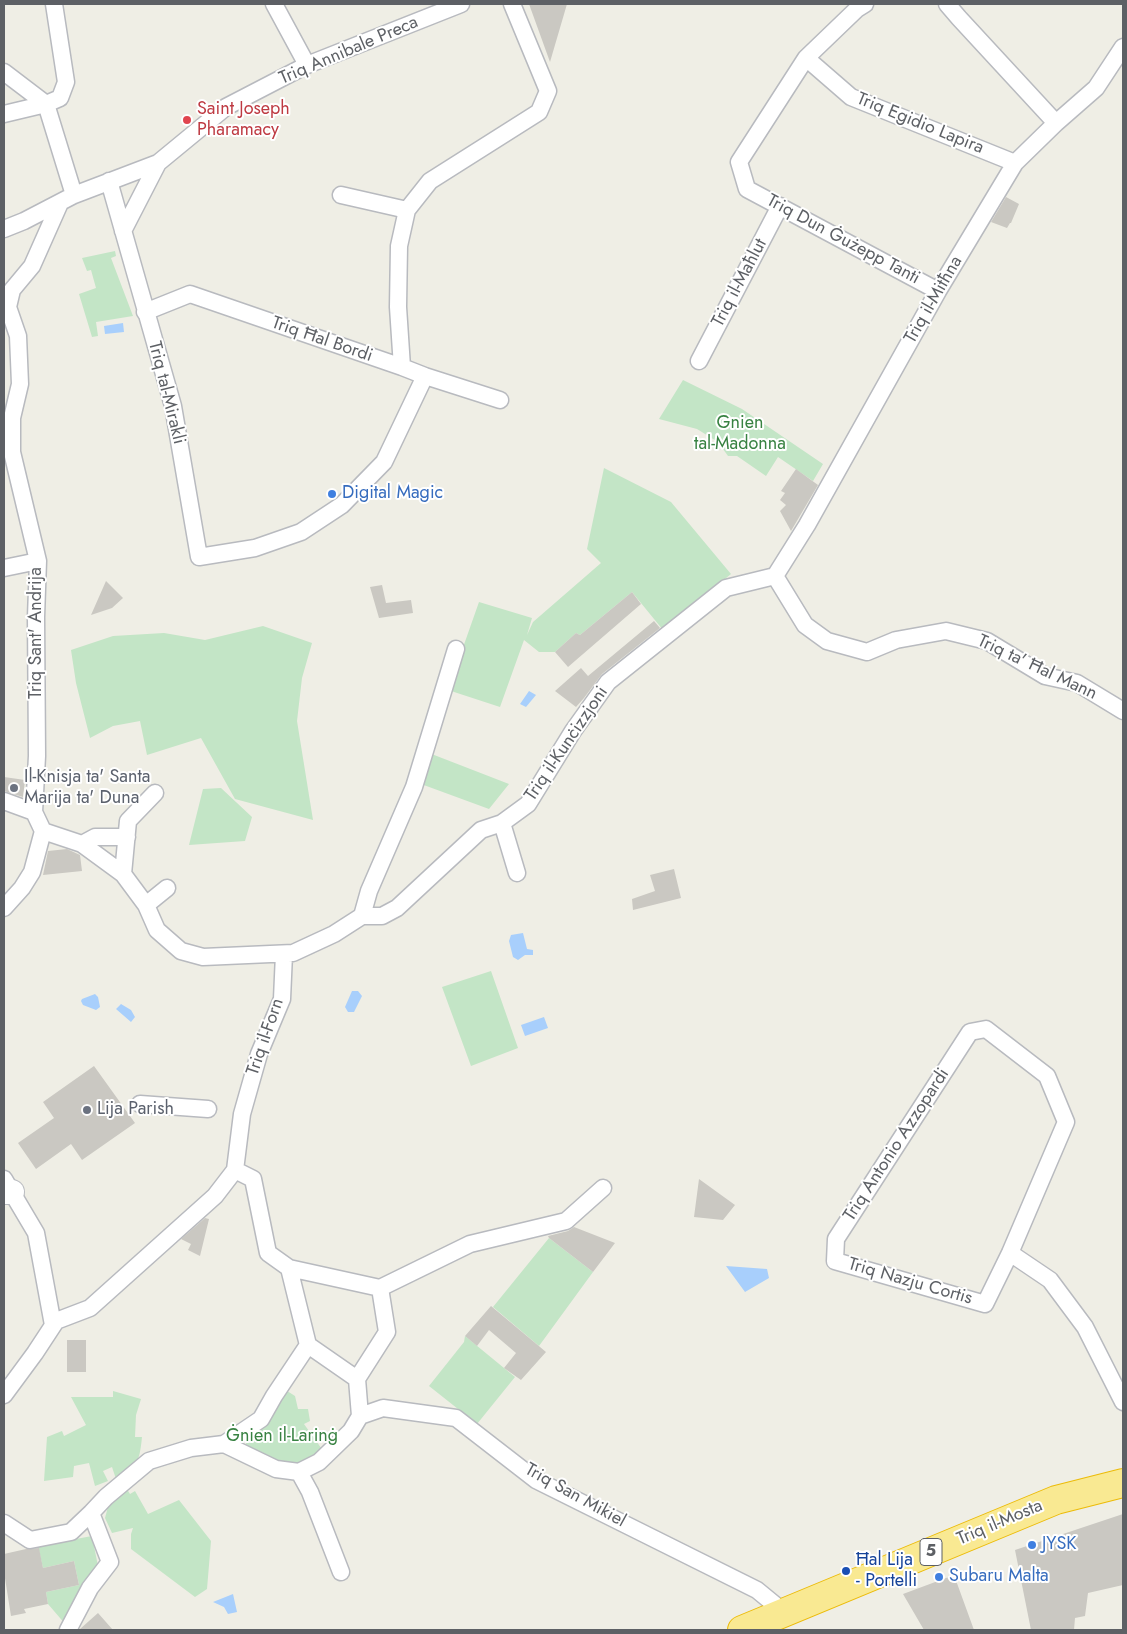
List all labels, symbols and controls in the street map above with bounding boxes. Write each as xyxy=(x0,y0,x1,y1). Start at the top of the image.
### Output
street label: Triq Annibale Preca xyxy=(276,12,422,90)
street label: Triq Egidio Lapira xyxy=(853,89,987,159)
place label: Saint Joseph Pharamacy xyxy=(197,99,290,142)
marker: Saint Joseph Pharamacy xyxy=(181,114,193,126)
street label: Triq Dun Ġużepp Tanti xyxy=(763,190,923,290)
street label: Triq il-Maħlut xyxy=(708,235,772,331)
street label: Triq il-Mitħna xyxy=(900,253,968,347)
street label: Triq Ħal Bordi xyxy=(269,313,375,367)
street label: Triq tal-Mirakli xyxy=(143,339,189,447)
park label: Gnien tal-Madonna xyxy=(694,413,786,456)
place label: Digital Magic xyxy=(342,483,443,505)
marker: Digital Magic xyxy=(326,488,338,500)
street label: Triq Sant' Andrija xyxy=(26,567,48,699)
street label: Triq ta' Ħal Mann xyxy=(974,631,1100,705)
street label: Triq il-Kunċizzjoni xyxy=(521,683,613,805)
place label: Il-Knisja ta' Santa Marija ta' Duna xyxy=(24,767,150,810)
marker: Il-Knisja ta' Santa Marija ta' Duna xyxy=(8,782,20,794)
street label: Triq il-Forn xyxy=(243,996,289,1078)
street label: Triq Antonio Azzopardi xyxy=(840,1065,954,1225)
place label: Lija Parish xyxy=(97,1099,174,1121)
marker: Lija Parish xyxy=(81,1104,93,1116)
street label: Triq Nazju Cortis xyxy=(845,1254,975,1310)
park label: Ġnien il-Larinġ xyxy=(226,1426,338,1448)
street label: Triq San Mikiel xyxy=(521,1459,629,1533)
street label: Triq il-Mosta xyxy=(954,1495,1046,1551)
place label: JYSK xyxy=(1042,1534,1076,1556)
road number: 5 xyxy=(920,1538,942,1565)
marker: JYSK xyxy=(1026,1539,1038,1551)
place label: Ħal Lija - Portelli xyxy=(856,1550,917,1592)
marker: Ħal Lija - Portelli xyxy=(840,1565,852,1577)
place label: Subaru Malta xyxy=(949,1566,1049,1588)
marker: Subaru Malta xyxy=(933,1571,945,1583)

